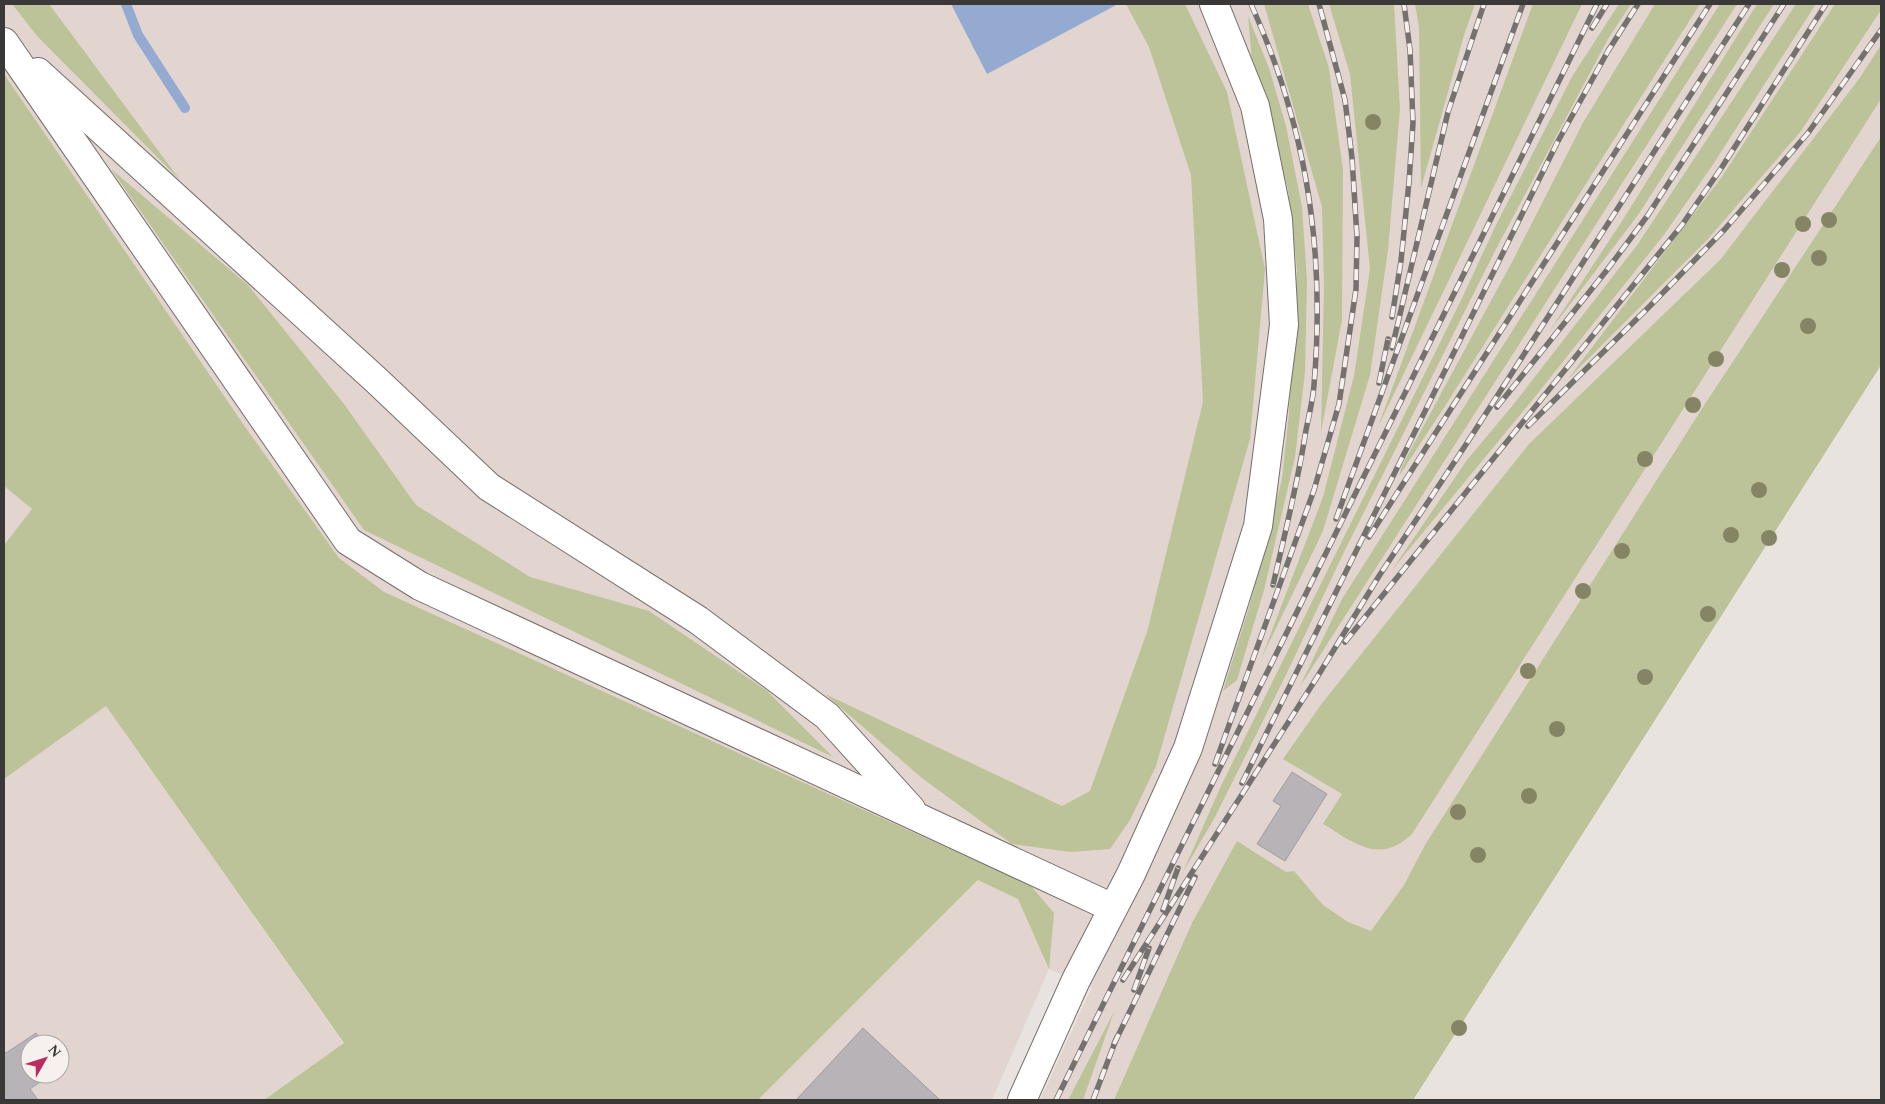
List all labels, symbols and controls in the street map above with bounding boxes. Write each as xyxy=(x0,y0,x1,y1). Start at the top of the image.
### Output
north arrow xyxy=(20,1034,70,1084)
text: N xyxy=(43,1040,66,1062)

